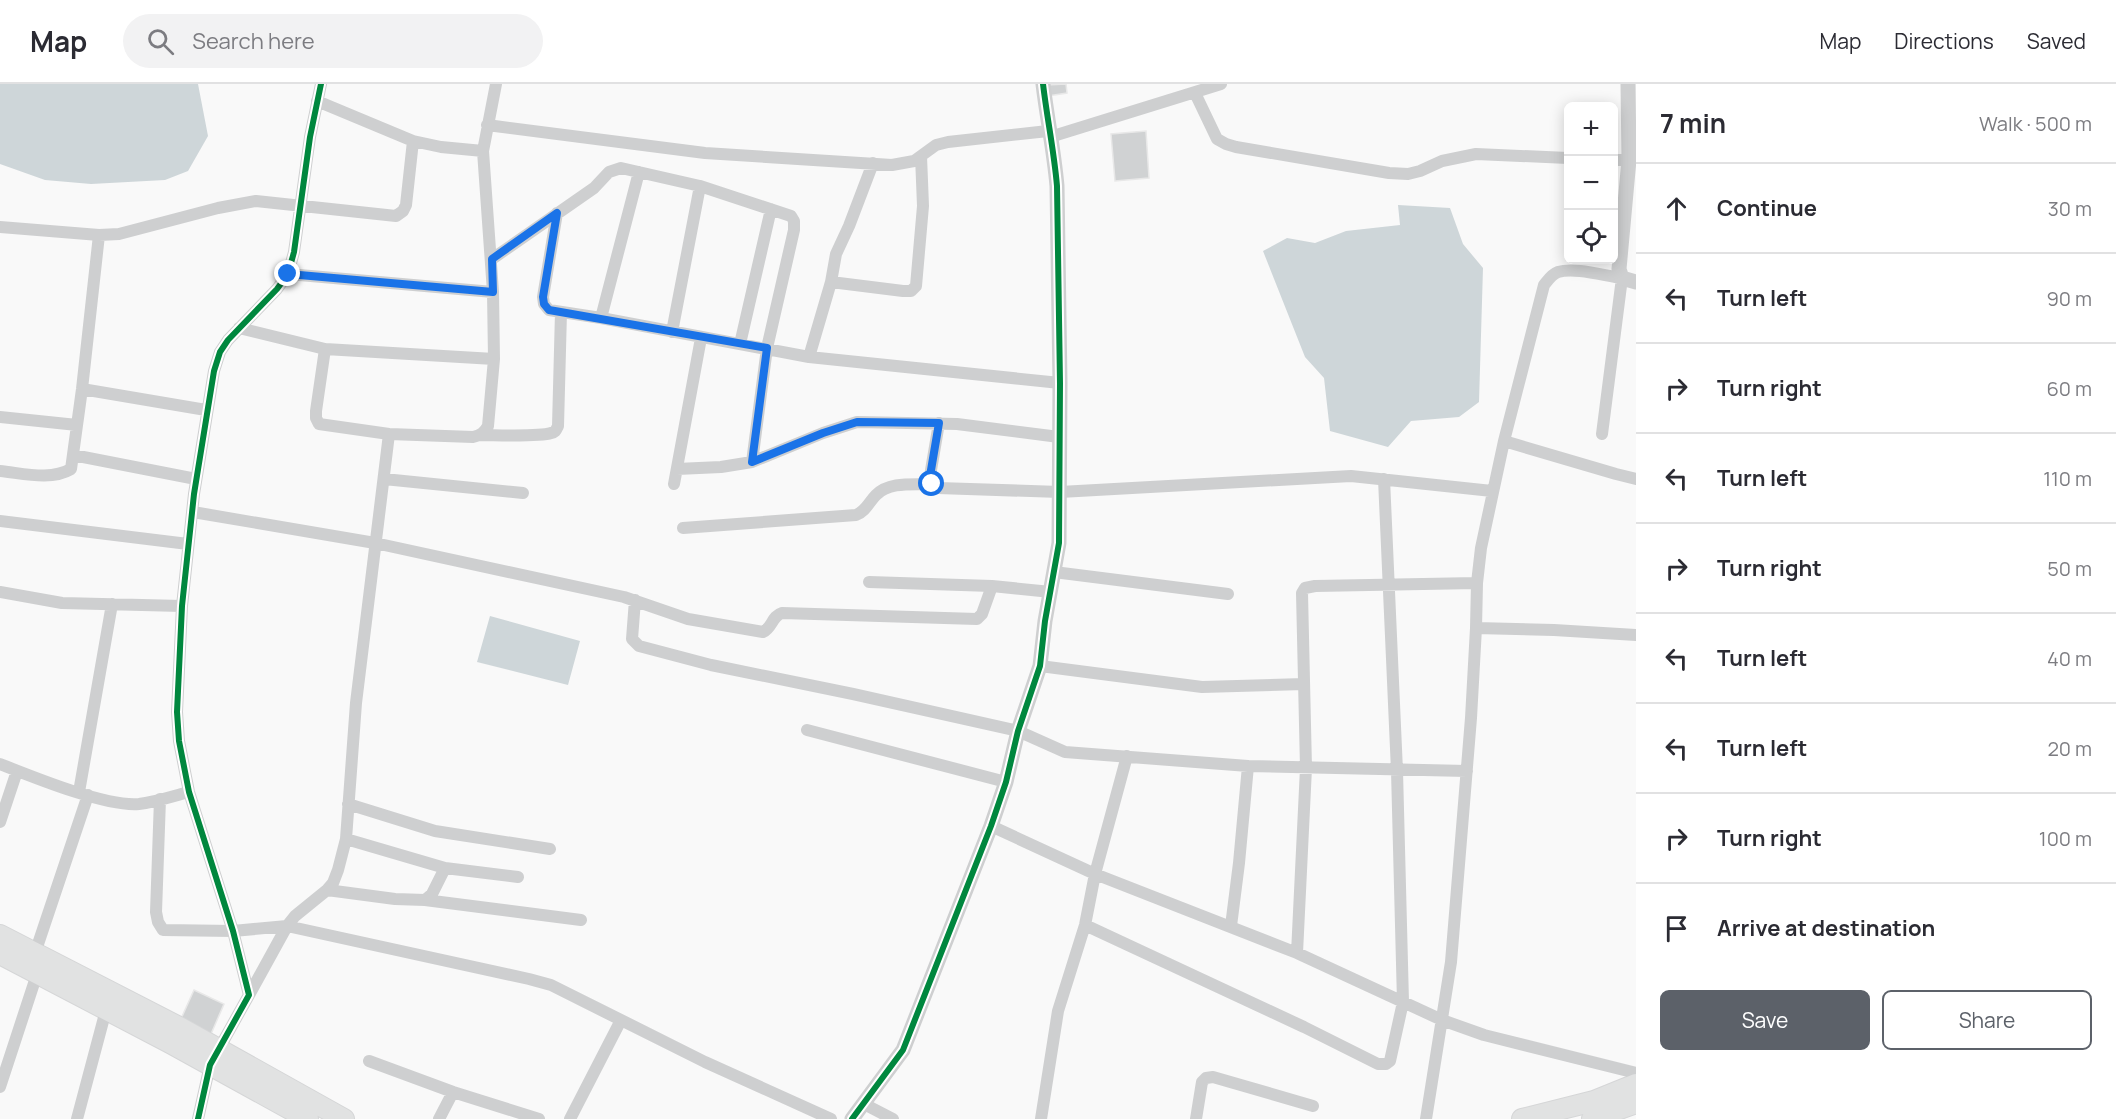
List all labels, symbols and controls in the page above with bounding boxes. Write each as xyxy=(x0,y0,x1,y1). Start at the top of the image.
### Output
search box xyxy=(123,14,543,68)
text: Map xyxy=(30,22,87,60)
icon: search xyxy=(144,25,177,58)
text: Search here xyxy=(192,26,315,56)
text: Map xyxy=(1820,27,1861,55)
text: Directions xyxy=(1894,27,1994,55)
text: Saved xyxy=(2027,27,2086,55)
map controls xyxy=(1564,102,1618,264)
button: + xyxy=(1564,102,1618,156)
text: 7 min xyxy=(1660,105,1726,141)
text: Walk · 500 m xyxy=(1979,110,2092,137)
button: − xyxy=(1564,156,1618,210)
icon: ahead xyxy=(1660,192,1693,225)
text: Continue xyxy=(1717,193,1817,223)
text: 30 m xyxy=(2048,195,2092,222)
button: locate xyxy=(1564,210,1618,264)
route end xyxy=(274,260,300,286)
icon: left xyxy=(1660,282,1693,315)
text: Turn left xyxy=(1717,283,1807,313)
text: 90 m xyxy=(2046,285,2092,312)
icon: right xyxy=(1660,372,1693,405)
text: Turn right xyxy=(1717,373,1822,403)
text: 60 m xyxy=(2046,375,2092,402)
icon: left xyxy=(1660,462,1693,495)
text: Turn left xyxy=(1717,463,1807,493)
text: 110 m xyxy=(2043,465,2092,492)
route start xyxy=(918,470,944,496)
icon: right xyxy=(1660,552,1693,585)
text: Turn right xyxy=(1717,553,1822,583)
text: 50 m xyxy=(2047,555,2092,582)
icon: left xyxy=(1660,642,1693,675)
text: Turn left xyxy=(1717,643,1807,673)
text: 40 m xyxy=(2047,645,2092,672)
icon: left xyxy=(1660,732,1693,765)
text: Turn left xyxy=(1717,733,1807,763)
text: 20 m xyxy=(2047,735,2092,762)
icon: right xyxy=(1660,822,1693,855)
text: Turn right xyxy=(1717,823,1822,853)
text: 100 m xyxy=(2039,825,2092,852)
icon: arrive xyxy=(1660,912,1693,945)
text: Arrive at destination xyxy=(1717,913,1935,943)
button: Save xyxy=(1660,990,1870,1050)
button: Share xyxy=(1882,990,2092,1050)

